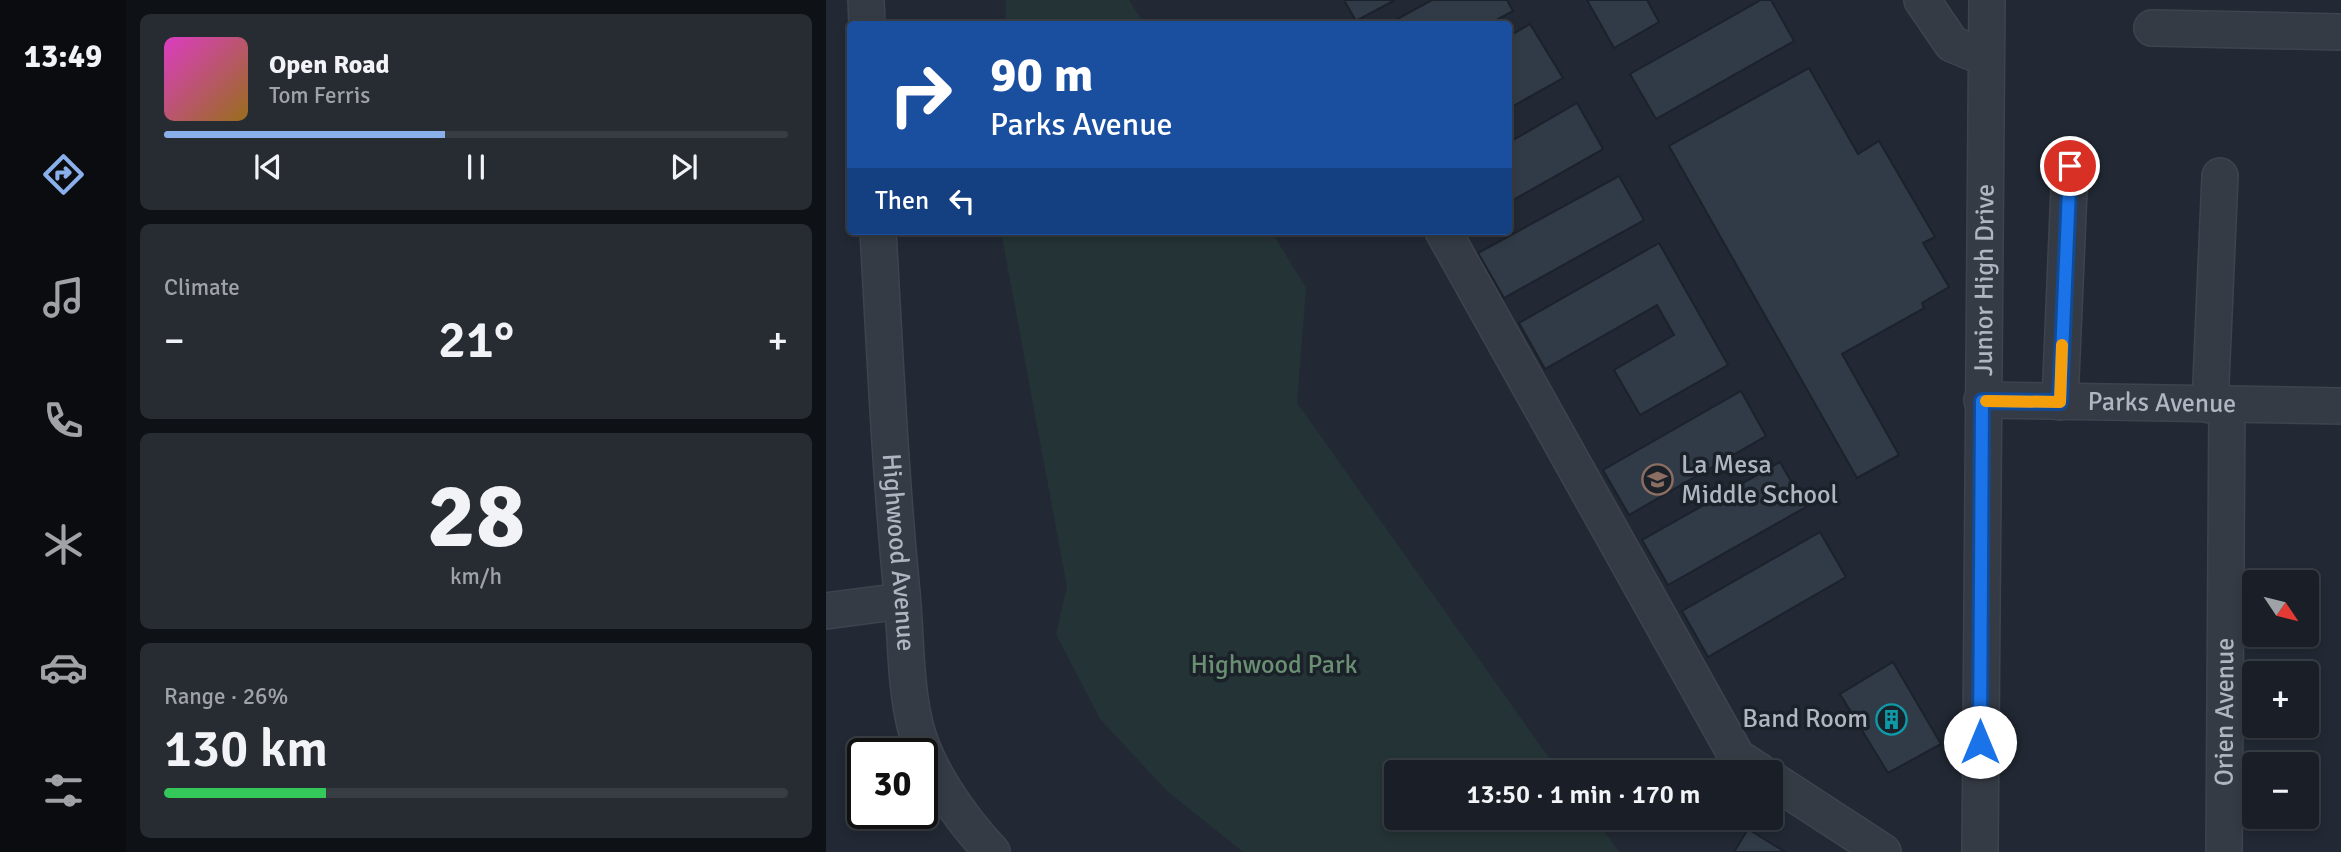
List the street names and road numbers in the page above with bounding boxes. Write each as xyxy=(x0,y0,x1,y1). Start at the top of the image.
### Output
street label: Junior High Drive xyxy=(1968,184,2001,376)
street label: Parks Avenue xyxy=(2087,386,2236,420)
street label: Highwood Avenue xyxy=(875,452,922,652)
street label: Orien Avenue xyxy=(2208,638,2241,786)

